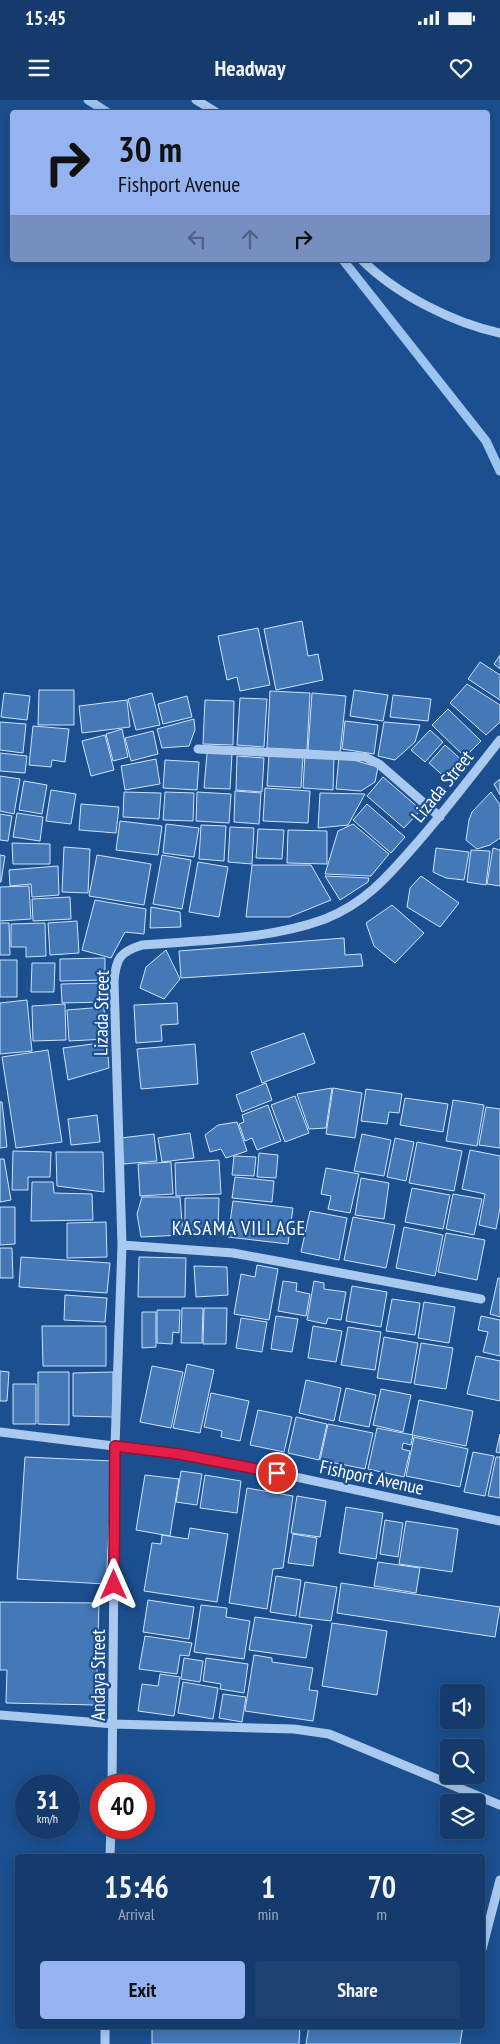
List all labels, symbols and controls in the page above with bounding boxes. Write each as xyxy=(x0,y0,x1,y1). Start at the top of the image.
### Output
text: 15:45 xyxy=(25,6,66,30)
icon: menu xyxy=(25,54,53,82)
text: Headway xyxy=(214,54,286,82)
icon: heart xyxy=(447,54,475,82)
text: 30 m xyxy=(118,126,182,172)
icon: right xyxy=(35,130,100,195)
text: Fishport Avenue xyxy=(118,170,240,198)
icon: left xyxy=(183,225,211,253)
icon: ahead xyxy=(236,225,264,253)
icon: right xyxy=(289,225,317,253)
street label: Lizada Street xyxy=(406,745,479,827)
street label: Lizada Street xyxy=(88,969,114,1056)
district label: KASAMA VILLAGE xyxy=(172,1215,306,1241)
pin xyxy=(256,1452,298,1494)
street label: Fishport Avenue xyxy=(318,1454,426,1500)
icon: arrive xyxy=(263,1459,291,1487)
position arrow xyxy=(87,1558,139,1610)
street label: Andaya Street xyxy=(86,1629,110,1721)
map controls xyxy=(440,1684,485,1839)
button: sound xyxy=(440,1684,485,1729)
button: search xyxy=(440,1739,485,1784)
speed limit sign: 40 xyxy=(90,1774,155,1839)
text: 31 xyxy=(36,1784,59,1816)
button: layers xyxy=(440,1794,485,1839)
text: km/h xyxy=(37,1811,58,1826)
text: 15:46 xyxy=(104,1867,169,1906)
text: 1 xyxy=(261,1867,275,1906)
text: 70 xyxy=(367,1867,396,1906)
text: Arrival xyxy=(118,1904,154,1924)
text: min xyxy=(258,1904,279,1924)
text: m xyxy=(377,1904,387,1924)
button: Exit xyxy=(40,1961,245,2019)
button: Share xyxy=(255,1961,460,2019)

